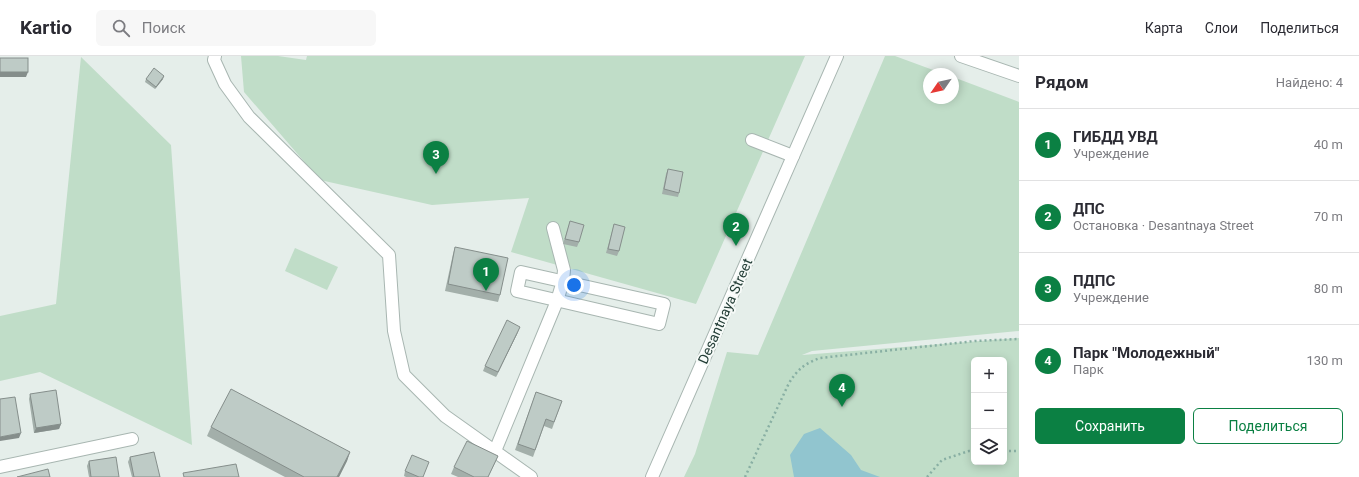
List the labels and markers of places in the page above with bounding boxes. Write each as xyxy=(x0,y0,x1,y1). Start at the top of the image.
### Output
pin: 3 xyxy=(423,141,449,174)
pin: 2 xyxy=(723,213,749,246)
pin: 1 xyxy=(473,258,499,291)
pin: 4 xyxy=(829,374,855,407)

